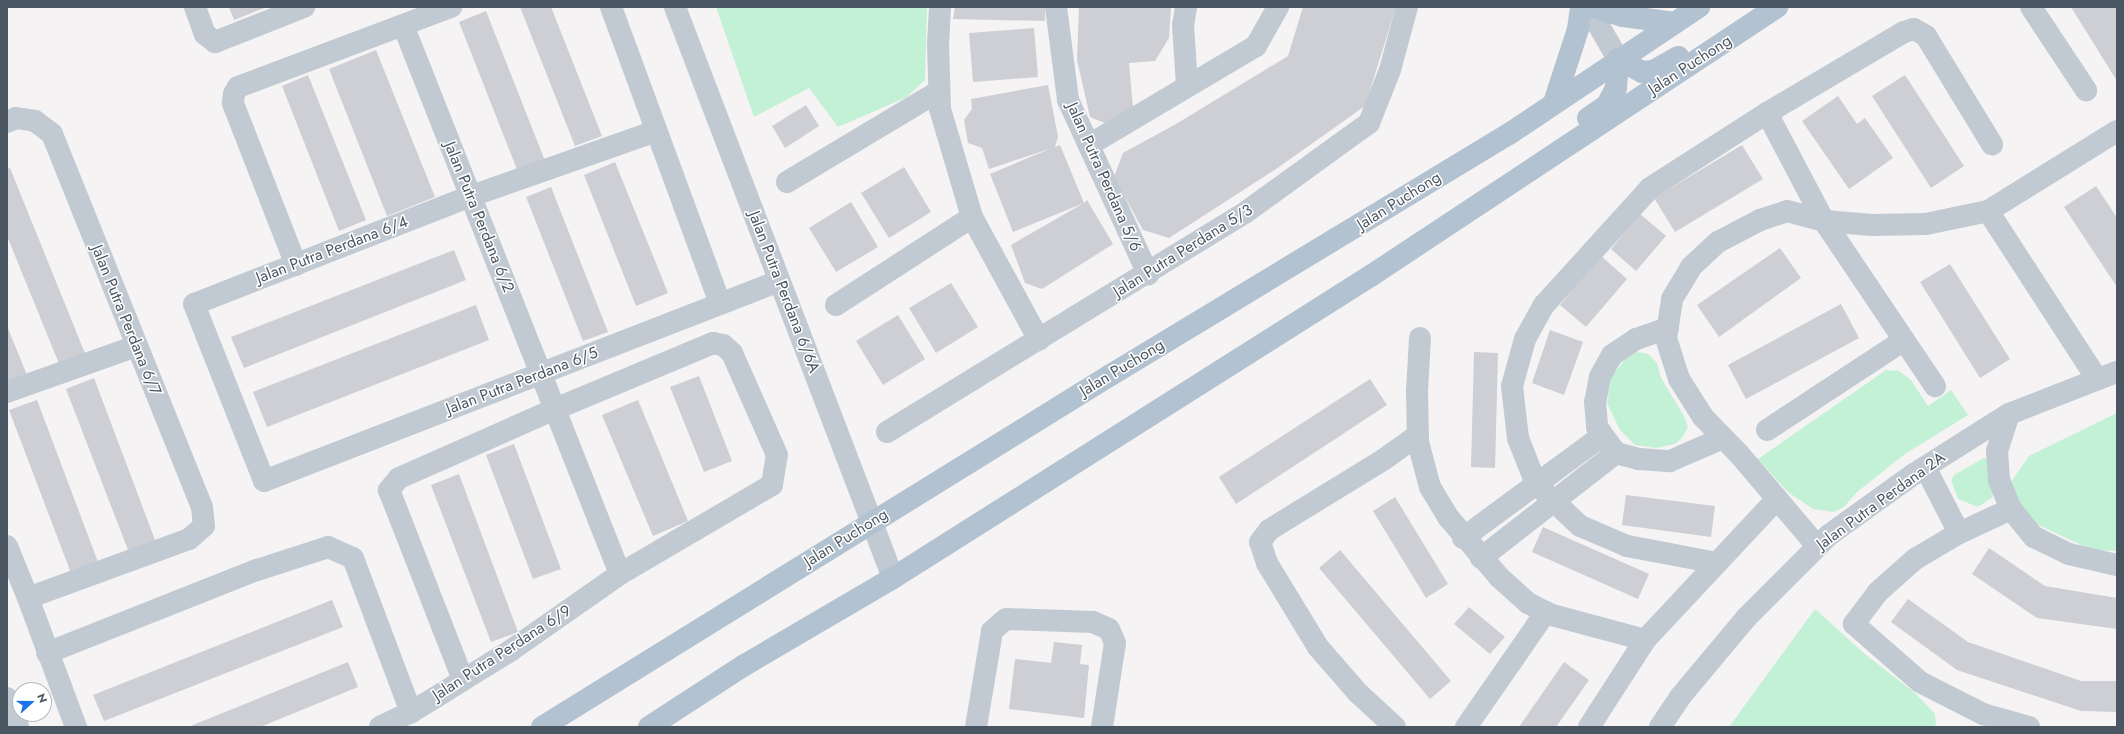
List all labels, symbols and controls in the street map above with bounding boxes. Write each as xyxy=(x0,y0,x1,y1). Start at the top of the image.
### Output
street label: Jalan Puchong xyxy=(1645,31,1735,99)
street label: Jalan Putra Perdana 5/6 xyxy=(1062,100,1146,254)
street label: Jalan Putra Perdana 6/2 xyxy=(440,139,518,295)
street label: Jalan Puchong xyxy=(1354,168,1444,234)
street label: Jalan Putra Perdana 5/3 xyxy=(1110,200,1256,302)
street label: Jalan Putra Perdana 6/6A xyxy=(744,208,824,376)
street label: Jalan Putra Perdana 6/4 xyxy=(253,212,411,288)
street label: Jalan Putra Perdana 6/7 xyxy=(87,242,165,398)
street label: Jalan Puchong xyxy=(1076,335,1168,401)
street label: Jalan Putra Perdana 6/5 xyxy=(443,343,601,419)
street label: Jalan Putra Perdana 2A xyxy=(1813,448,1949,554)
street label: Jalan Puchong xyxy=(801,505,891,571)
street label: Jalan Putra Perdana 6/9 xyxy=(429,601,575,705)
north arrow xyxy=(12,682,52,722)
text: N xyxy=(33,691,51,705)

